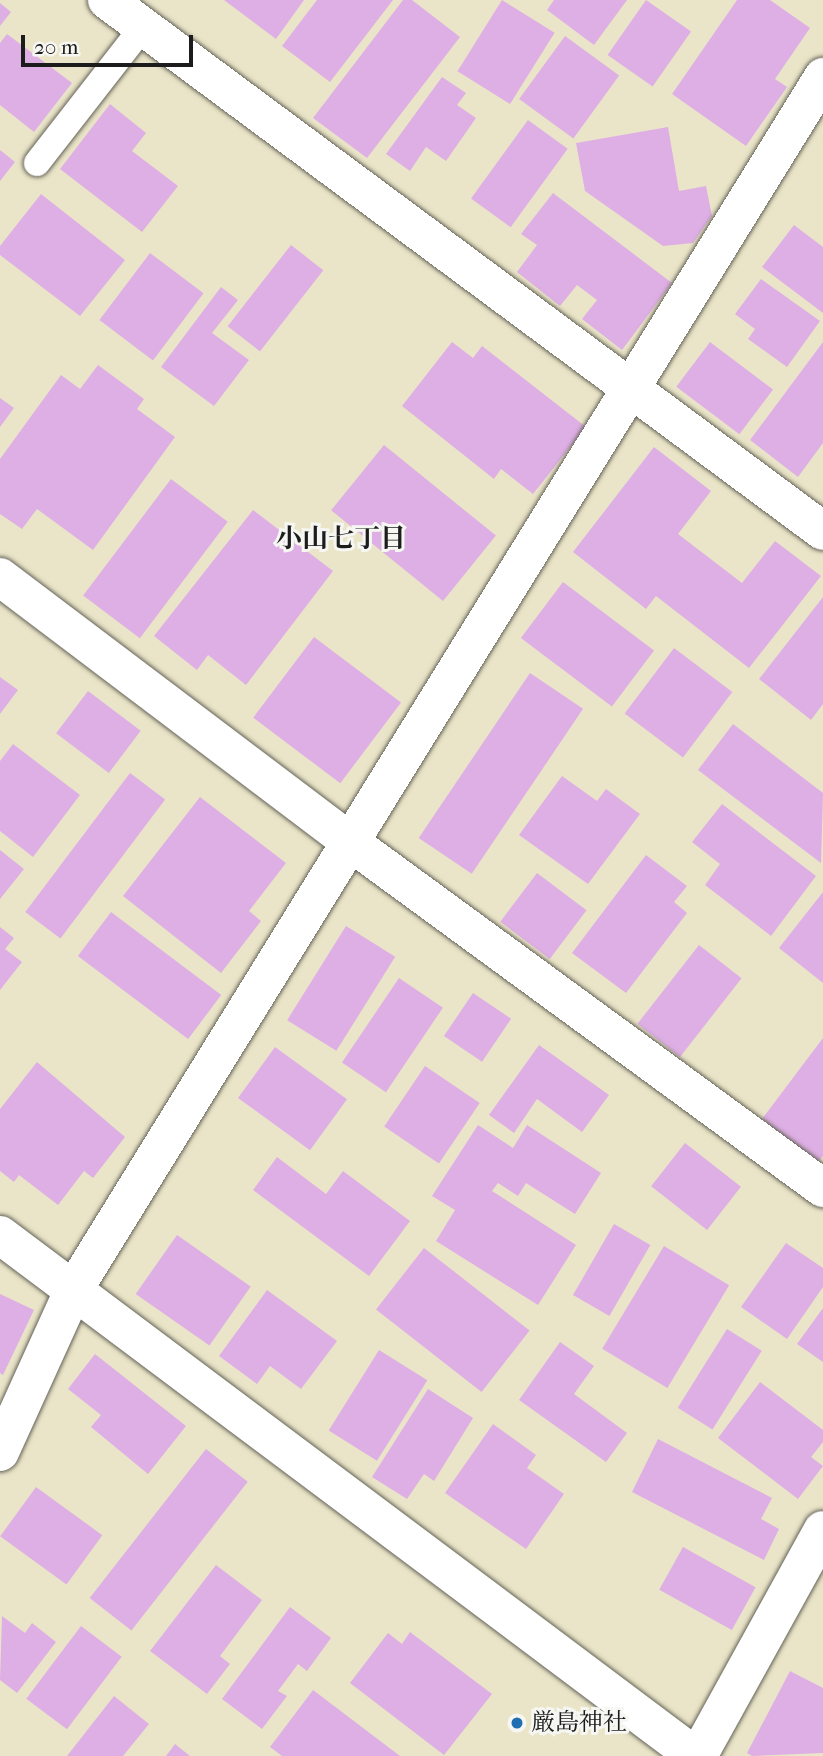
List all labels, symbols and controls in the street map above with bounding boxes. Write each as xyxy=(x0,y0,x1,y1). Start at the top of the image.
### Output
scale bar xyxy=(24,21,196,65)
text: 20 m xyxy=(34,35,78,59)
district label: 小山七丁目 xyxy=(276,523,406,555)
place label: 厳島神社 xyxy=(531,1709,627,1737)
marker: 厳島神社 xyxy=(509,1715,525,1731)

